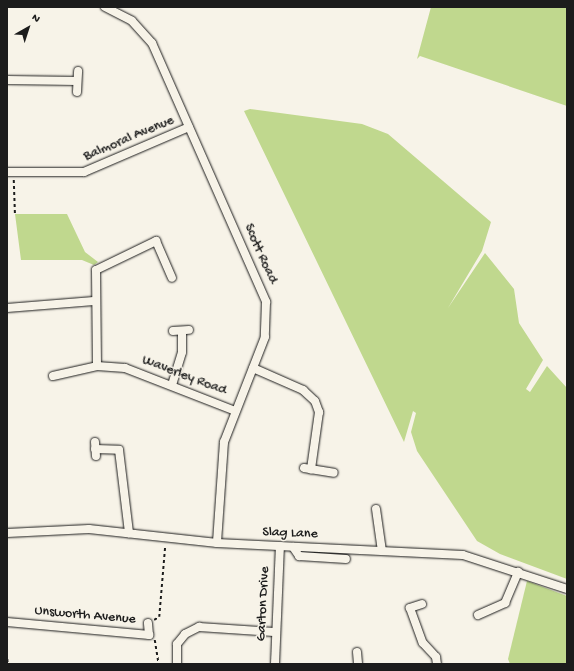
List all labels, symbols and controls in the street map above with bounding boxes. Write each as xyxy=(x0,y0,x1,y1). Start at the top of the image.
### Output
north arrow xyxy=(8,8,48,48)
text: N xyxy=(29,12,42,26)
street label: Balmoral Avenue xyxy=(81,112,177,166)
street label: Scott Road xyxy=(239,221,281,287)
street label: Waverley Road xyxy=(139,352,229,400)
street label: Slag Lane xyxy=(262,525,318,543)
street label: Garton Drive xyxy=(254,566,274,642)
street label: Unsworth Avenue xyxy=(34,603,136,629)

